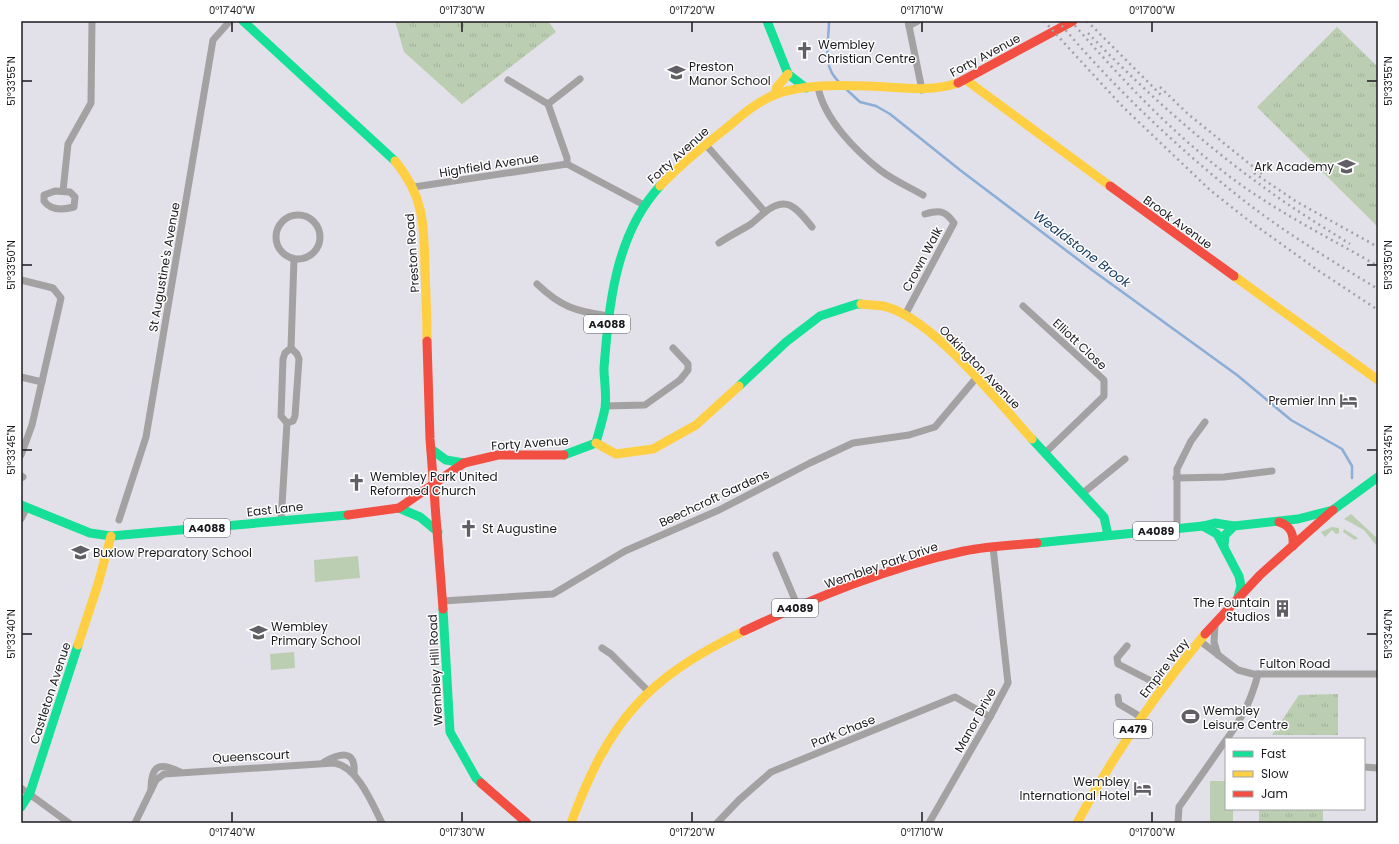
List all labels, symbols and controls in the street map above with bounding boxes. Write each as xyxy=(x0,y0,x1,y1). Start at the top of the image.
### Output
text: 0°17'40"W xyxy=(209,3,255,18)
text: 0°17'30"W xyxy=(439,3,485,18)
text: 0°17'20"W xyxy=(669,3,715,18)
text: 0°17'10"W xyxy=(901,3,944,18)
text: 0°17'00"W xyxy=(1129,3,1175,18)
street label: Forty Avenue xyxy=(947,29,1023,81)
place label: Wembley Christian Centre xyxy=(818,36,916,67)
church icon: Wembley Christian Centre xyxy=(795,41,815,61)
text: 51°33'55"N xyxy=(4,56,19,106)
text: 51°33'55"N xyxy=(1381,56,1396,106)
place label: Preston Manor School xyxy=(689,58,771,89)
school or university icon: Preston Manor School xyxy=(666,63,686,83)
street label: Forty Avenue xyxy=(643,123,713,187)
street label: Highfield Avenue xyxy=(438,149,540,181)
school or university icon: Ark Academy xyxy=(1337,156,1357,176)
place label: Ark Academy xyxy=(1254,158,1334,175)
street label: Brook Avenue xyxy=(1140,191,1216,253)
street label: St Augustine's Avenue xyxy=(144,201,184,333)
water label: Wealdstone Brook xyxy=(1029,206,1136,293)
street label: Preston Road xyxy=(401,213,423,293)
street label: Crown Walk xyxy=(898,223,947,294)
text: 51°33'50"N xyxy=(4,240,19,290)
text: 51°33'50"N xyxy=(1381,240,1396,290)
road number: A4088 xyxy=(584,315,630,333)
street label: Elliott Close xyxy=(1049,315,1111,373)
street label: Oakington Avenue xyxy=(936,321,1024,413)
hotel icon: Premier Inn xyxy=(1339,390,1359,410)
place label: Premier Inn xyxy=(1268,392,1336,409)
text: 51°33'45"N xyxy=(4,425,19,475)
text: 51°33'45"N xyxy=(1381,425,1396,475)
street label: Forty Avenue xyxy=(491,432,569,454)
street label: Beechcroft Gardens xyxy=(656,465,772,531)
place label: Wembley Park United Reformed Church xyxy=(370,468,498,499)
church icon: Wembley Park United Reformed Church xyxy=(347,473,367,493)
street label: East Lane xyxy=(246,498,304,520)
church icon: St Augustine xyxy=(459,518,479,538)
road number: A4088 xyxy=(184,519,230,537)
place label: St Augustine xyxy=(482,520,557,537)
road number: A4089 xyxy=(1133,522,1179,540)
street label: Wembley Park Drive xyxy=(822,538,940,592)
school or university icon: Buxlow Preparatory School xyxy=(70,542,90,562)
place label: Buxlow Preparatory School xyxy=(93,544,252,561)
place label: The Fountain Studios xyxy=(1193,594,1270,625)
road number: A4089 xyxy=(772,599,818,617)
building icon: The Fountain Studios xyxy=(1273,599,1293,619)
text: 51°33'40"N xyxy=(4,609,19,659)
text: 51°33'40"N xyxy=(1381,609,1396,659)
street label: Wembley Hill Road xyxy=(424,614,446,726)
place label: Wembley Primary School xyxy=(271,618,361,649)
school or university icon: Wembley Primary School xyxy=(248,623,268,643)
street label: Empire Way xyxy=(1135,634,1193,701)
street label: Castleton Avenue xyxy=(25,640,75,746)
street label: Fulton Road xyxy=(1260,655,1330,672)
street label: Manor Drive xyxy=(950,685,1000,755)
place label: Wembley Leisure Centre xyxy=(1203,702,1288,733)
sports icon: Wembley Leisure Centre xyxy=(1180,707,1200,727)
street label: Park Chase xyxy=(808,710,878,752)
road number: A479 xyxy=(1114,720,1152,738)
legend xyxy=(1225,738,1365,810)
street label: Queenscourt xyxy=(212,745,290,767)
text: Fast xyxy=(1261,745,1286,762)
text: Slow xyxy=(1261,765,1289,782)
place label: Wembley International Hotel xyxy=(1020,773,1130,804)
hotel icon: Wembley International Hotel xyxy=(1133,778,1153,798)
text: Jam xyxy=(1261,785,1288,802)
text: 0°17'40"W xyxy=(209,825,255,840)
text: 0°17'30"W xyxy=(439,825,485,840)
text: 0°17'20"W xyxy=(669,825,715,840)
text: 0°17'10"W xyxy=(901,825,944,840)
text: 0°17'00"W xyxy=(1129,825,1175,840)

